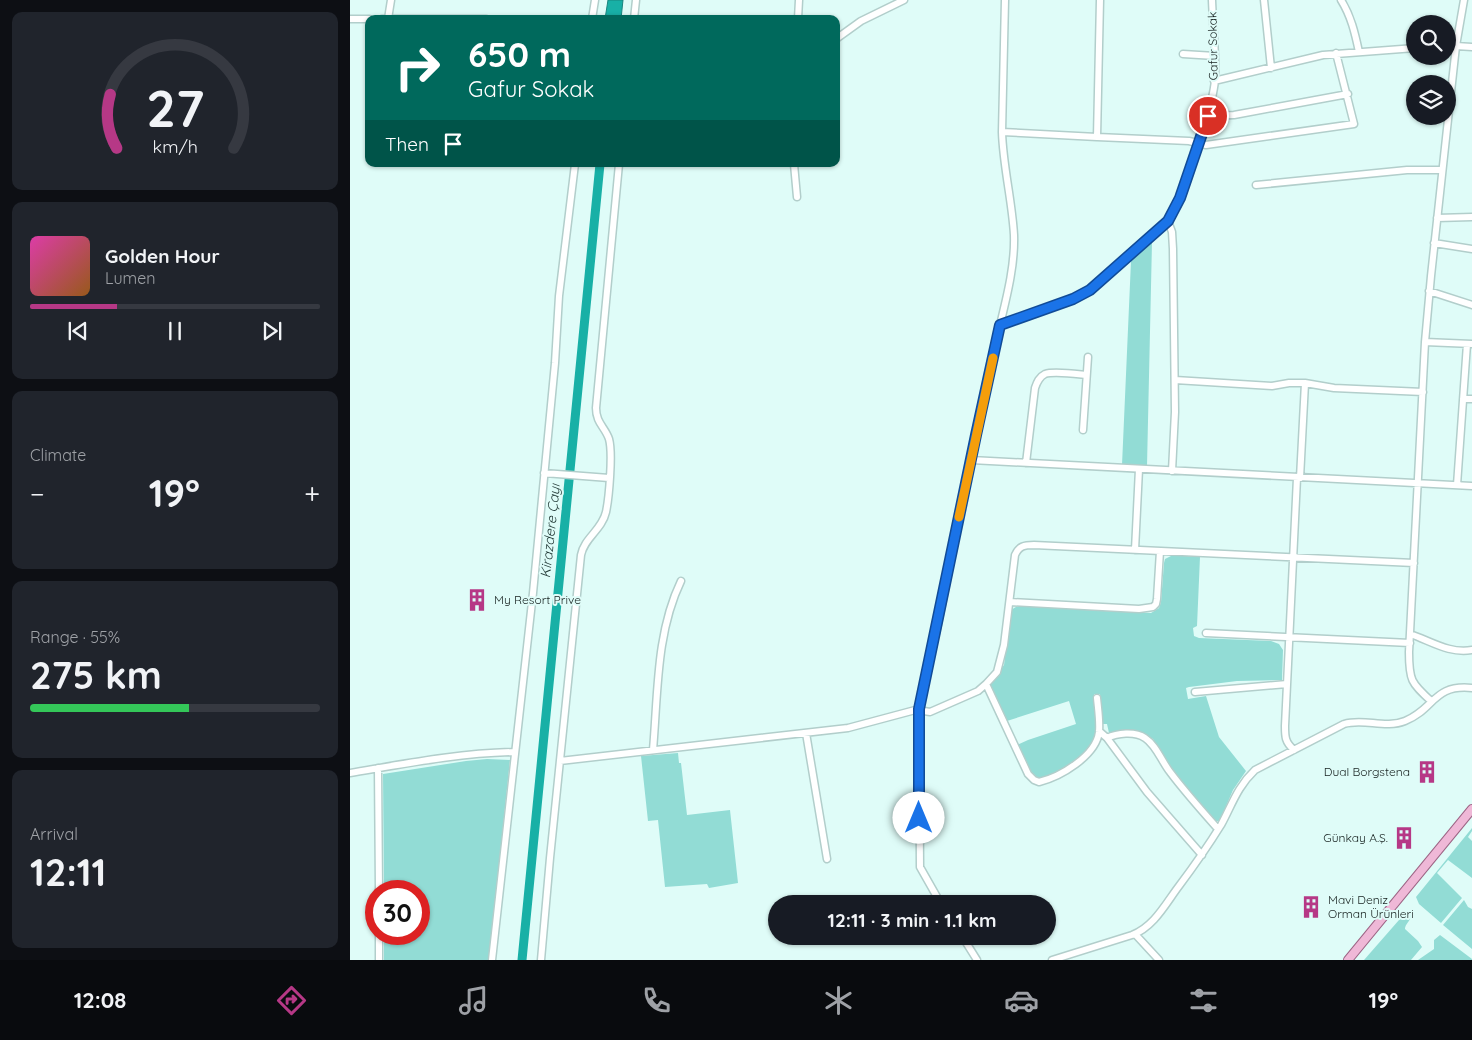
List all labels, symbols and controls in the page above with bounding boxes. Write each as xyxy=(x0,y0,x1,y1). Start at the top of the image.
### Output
street label: Gafur Sokak xyxy=(1204,11,1221,81)
map controls xyxy=(1406,15,1456,125)
button: search xyxy=(1406,15,1456,65)
text: 650 m xyxy=(468,32,571,76)
icon: right xyxy=(385,35,450,100)
text: 27 xyxy=(146,75,204,140)
text: Gafur Sokak xyxy=(468,75,594,103)
button: layers xyxy=(1406,75,1456,125)
pin xyxy=(1187,95,1229,137)
icon: arrive xyxy=(1194,102,1222,130)
icon: arrive xyxy=(439,130,467,158)
text: Then xyxy=(385,132,429,156)
text: km/h xyxy=(152,135,198,157)
text: Golden Hour xyxy=(105,244,220,268)
text: Lumen xyxy=(105,268,156,288)
icon: previous xyxy=(64,317,92,345)
icon: pause xyxy=(161,317,189,345)
icon: next xyxy=(258,317,286,345)
text: Climate xyxy=(30,445,86,465)
text: 19° xyxy=(149,469,200,517)
text: − xyxy=(30,476,45,511)
text: + xyxy=(304,476,320,511)
water label: Kirazdere Çayı xyxy=(536,482,564,579)
building icon: My Resort Prive xyxy=(464,587,490,613)
place label: My Resort Prive xyxy=(494,592,581,607)
text: Range · 55% xyxy=(30,627,120,647)
text: 275 km xyxy=(30,651,162,699)
building icon: Dual Borgstena xyxy=(1414,759,1440,785)
place label: Dual Borgstena xyxy=(1324,764,1410,779)
position arrow xyxy=(892,791,944,843)
text: Arrival xyxy=(30,824,78,844)
building icon: Günkay A.Ş. xyxy=(1391,825,1417,851)
place label: Günkay A.Ş. xyxy=(1323,830,1388,845)
text: 12:11 xyxy=(30,848,106,896)
speed limit sign: 30 xyxy=(365,880,430,945)
place label: Mavi Deniz Orman Ürünleri xyxy=(1328,892,1414,921)
building icon: Mavi Deniz Orman Ürünleri xyxy=(1298,894,1324,920)
text: 12:11 · 3 min · 1.1 km xyxy=(828,908,996,932)
icon: directions xyxy=(274,983,309,1018)
icon: music xyxy=(456,983,491,1018)
icon: phone xyxy=(639,983,674,1018)
icon: climate xyxy=(821,983,856,1018)
icon: car xyxy=(1004,983,1039,1018)
icon: filters xyxy=(1186,983,1221,1018)
text: 12:08 xyxy=(74,986,126,1014)
text: 19° xyxy=(1369,986,1398,1014)

